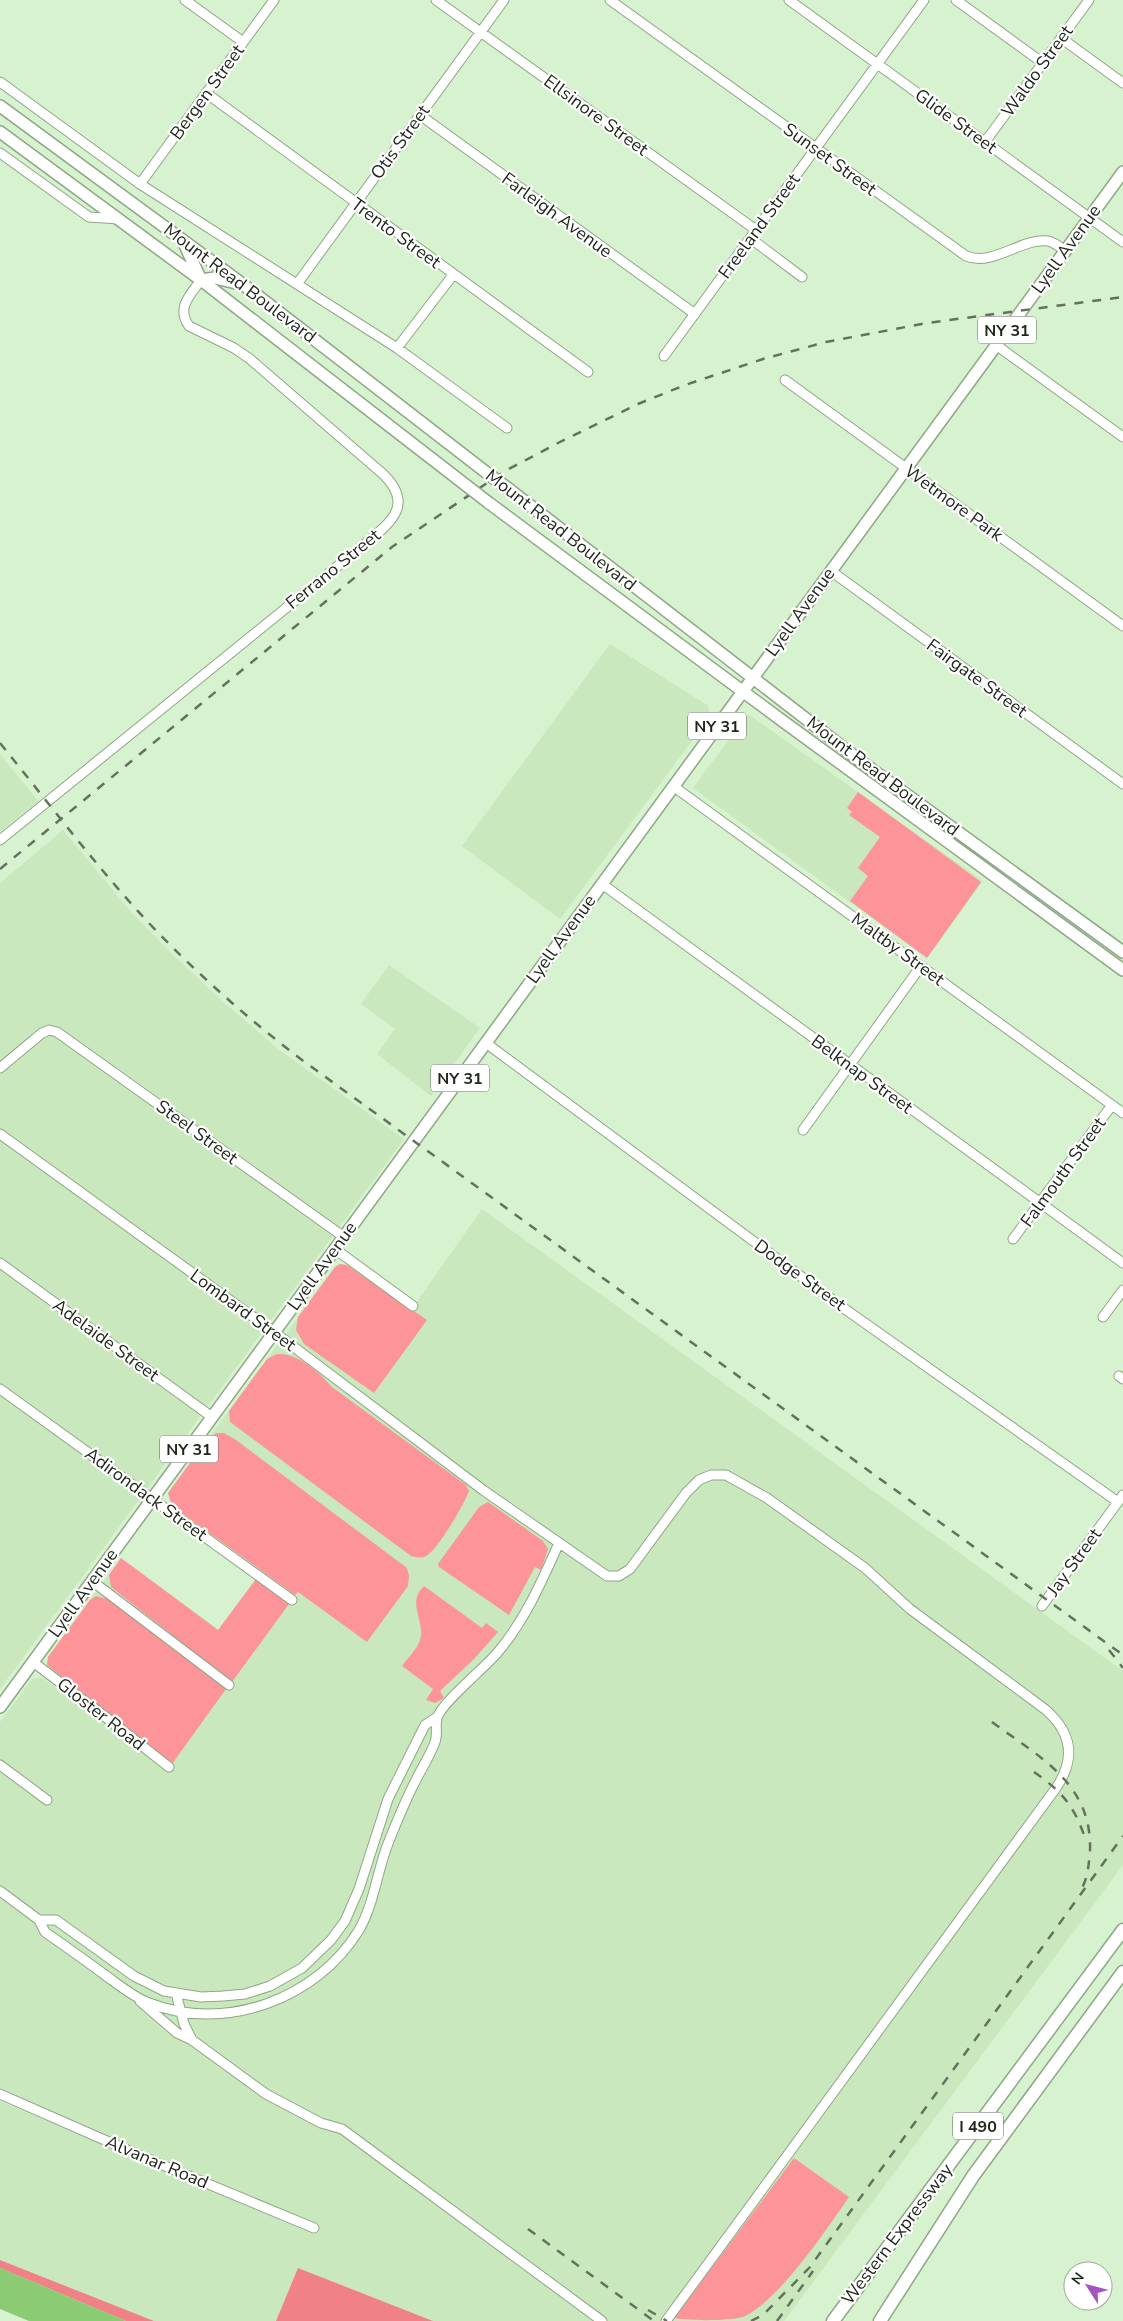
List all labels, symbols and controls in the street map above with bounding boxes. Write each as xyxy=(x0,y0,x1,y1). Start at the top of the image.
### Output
street label: Waldo Street xyxy=(996,20,1079,122)
street label: Bergen Street xyxy=(164,39,250,144)
street label: Ellsinore Street xyxy=(539,69,654,161)
street label: Glide Street xyxy=(910,83,1003,159)
street label: Otis Street xyxy=(365,99,436,184)
street label: Sunset Street xyxy=(779,117,882,201)
street label: Farleigh Avenue xyxy=(497,167,617,263)
street label: Freeland Street xyxy=(713,168,806,283)
street label: Trento Street xyxy=(346,192,446,274)
street label: Lyell Avenue xyxy=(1026,200,1106,298)
street label: Mount Read Boulevard xyxy=(159,218,321,348)
road number: NY 31 xyxy=(978,316,1036,344)
street label: Wetmore Park xyxy=(900,459,1009,548)
street label: Mount Read Boulevard xyxy=(481,464,641,596)
street label: Ferrano Street xyxy=(281,523,386,615)
street label: Lyell Avenue xyxy=(760,563,840,661)
street label: Fairgate Street xyxy=(922,633,1033,723)
street label: Mount Read Boulevard xyxy=(802,711,964,841)
road number: NY 31 xyxy=(688,712,746,739)
street label: Lyell Avenue xyxy=(521,890,601,988)
street label: Maltby Street xyxy=(847,907,950,991)
street label: Belknap Street xyxy=(806,1029,918,1119)
road number: NY 31 xyxy=(431,1064,489,1092)
street label: Steel Street xyxy=(151,1094,243,1170)
street label: Falmouth Street xyxy=(1015,1112,1111,1232)
street label: Lyell Avenue xyxy=(282,1217,362,1315)
street label: Dodge Street xyxy=(749,1234,851,1317)
street label: Lombard Street xyxy=(185,1263,301,1357)
street label: Adelaide Street xyxy=(48,1293,165,1387)
road number: NY 31 xyxy=(160,1436,218,1462)
street label: Adirondack Street xyxy=(80,1442,212,1547)
street label: Jay Street xyxy=(1041,1523,1107,1602)
street label: Lyell Avenue xyxy=(43,1544,123,1642)
street label: Gloster Road xyxy=(52,1672,150,1756)
road number: I 490 xyxy=(953,2112,1003,2140)
street label: Alvanar Road xyxy=(102,2130,212,2194)
street label: Western Expressway xyxy=(836,2158,959,2310)
north arrow xyxy=(1063,2261,1113,2311)
text: N xyxy=(1067,2269,1089,2288)

